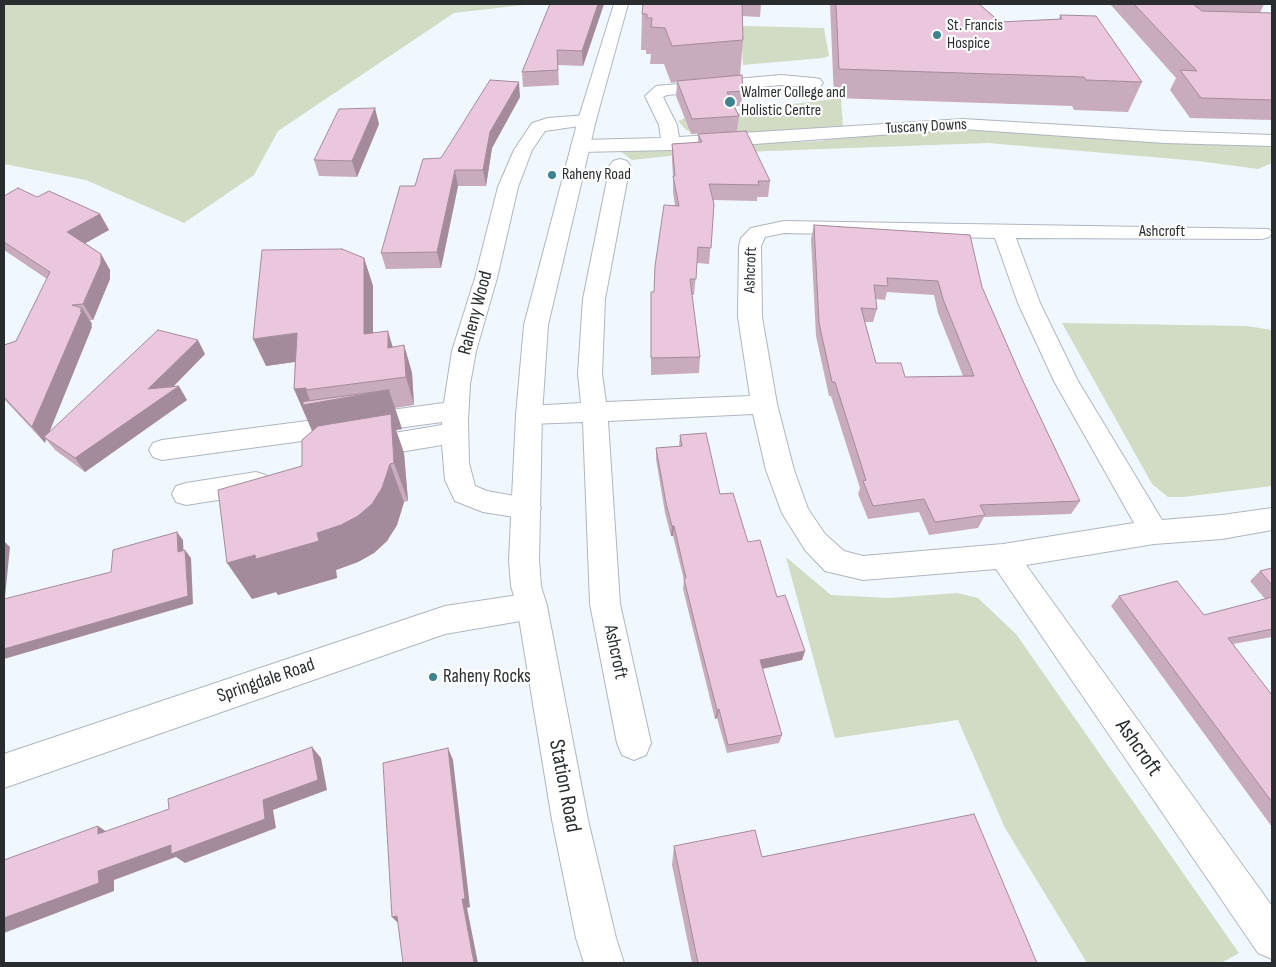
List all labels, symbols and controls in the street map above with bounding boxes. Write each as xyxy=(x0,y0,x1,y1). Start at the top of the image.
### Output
place label: St. Francis Hospice xyxy=(947,16,1003,54)
marker: St. Francis Hospice xyxy=(931,29,943,41)
place label: Walmer College and Holistic Centre xyxy=(741,83,846,121)
marker: Walmer College and Holistic Centre xyxy=(723,95,737,109)
street label: Tuscany Downs xyxy=(885,115,967,139)
place label: Raheny Road xyxy=(562,165,631,185)
marker: Raheny Road xyxy=(546,169,558,181)
street label: Ashcroft xyxy=(1139,222,1185,242)
street label: Ashcroft xyxy=(741,247,761,293)
street label: Raheny Wood xyxy=(454,269,498,357)
street label: Ashcroft xyxy=(598,623,632,681)
street label: Springdale Road xyxy=(214,654,318,708)
place label: Raheny Rocks xyxy=(443,666,531,688)
marker: Raheny Rocks xyxy=(427,671,439,683)
street label: Ashcroft xyxy=(1109,714,1167,782)
street label: Station Road xyxy=(542,737,586,835)

